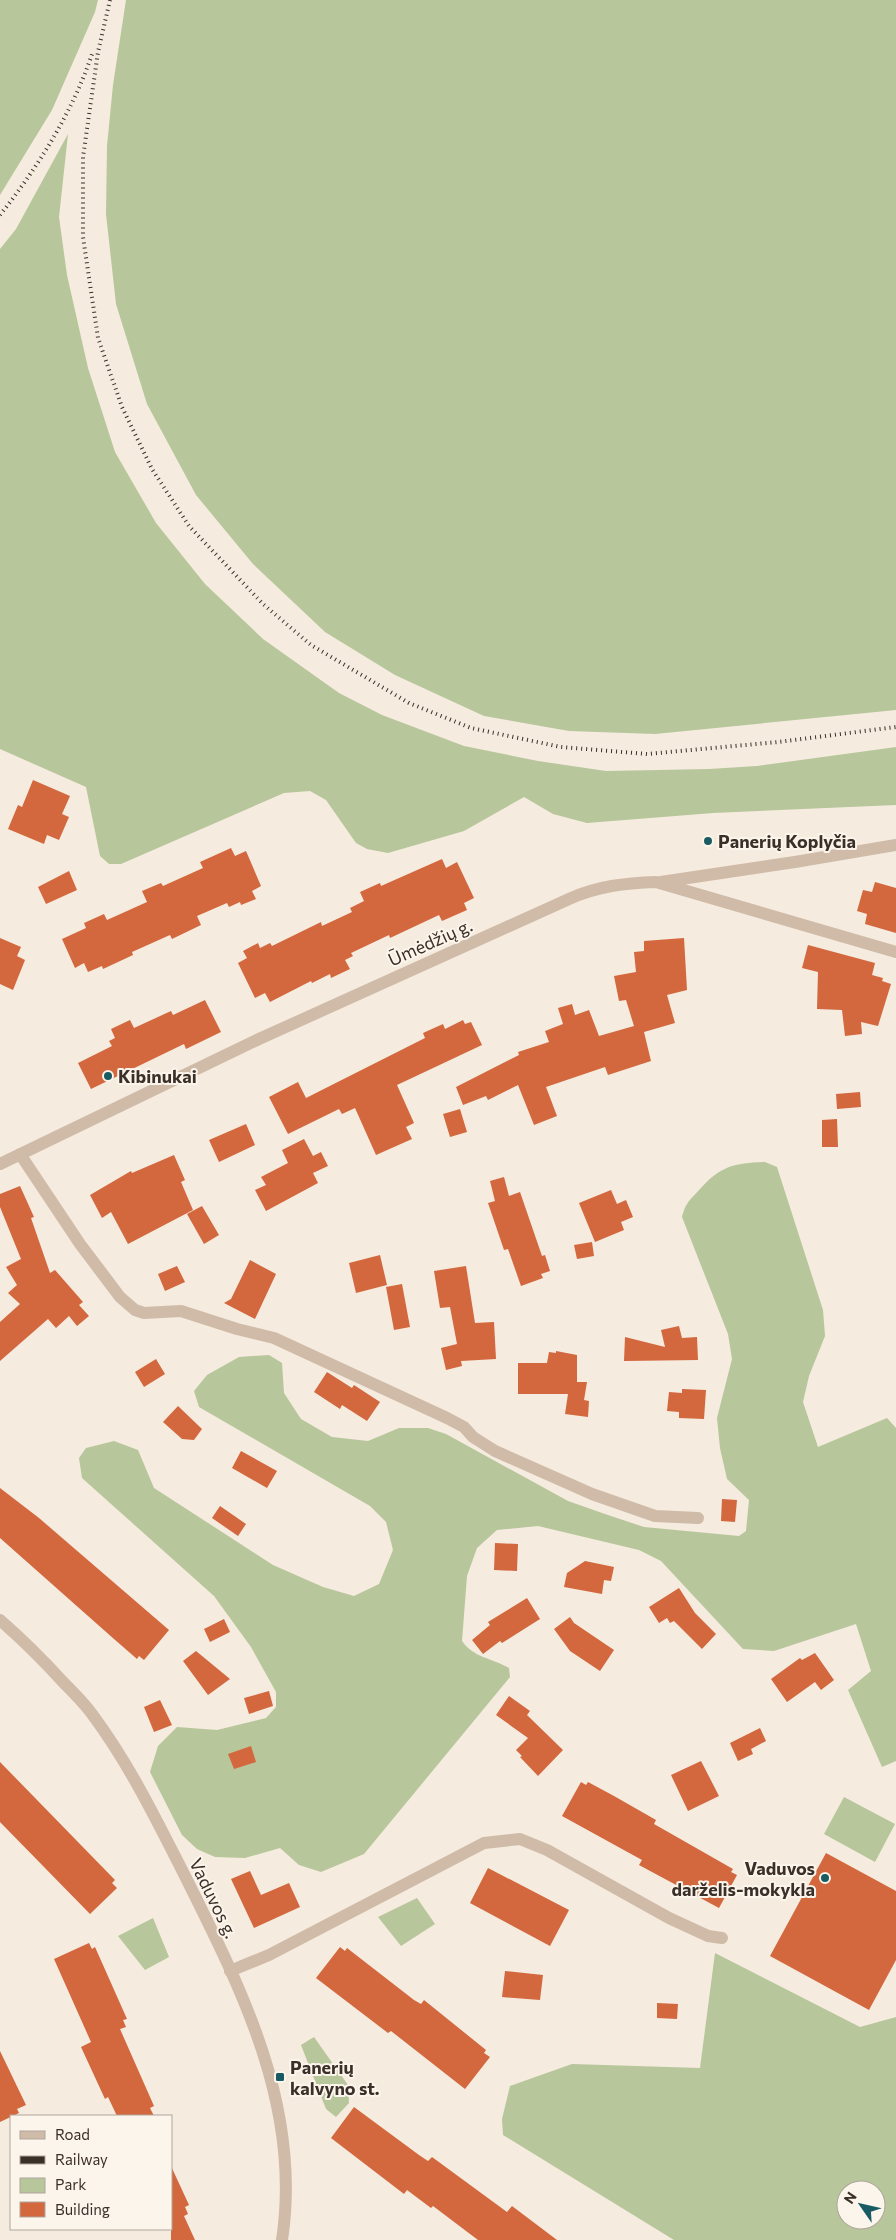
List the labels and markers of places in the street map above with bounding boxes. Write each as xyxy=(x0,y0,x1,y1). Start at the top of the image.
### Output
place label: Panerių Koplyčia xyxy=(718,830,856,852)
marker: Panerių Koplyčia xyxy=(702,835,714,847)
place label: Kibinukai xyxy=(118,1065,197,1087)
marker: Kibinukai xyxy=(102,1070,114,1082)
place label: Vaduvos darželis-mokykla xyxy=(671,1857,815,1900)
marker: Vaduvos darželis-mokykla xyxy=(819,1872,831,1884)
place label: Panerių kalvyno st. xyxy=(290,2056,380,2099)
marker: Panerių kalvyno st. xyxy=(274,2071,286,2083)

